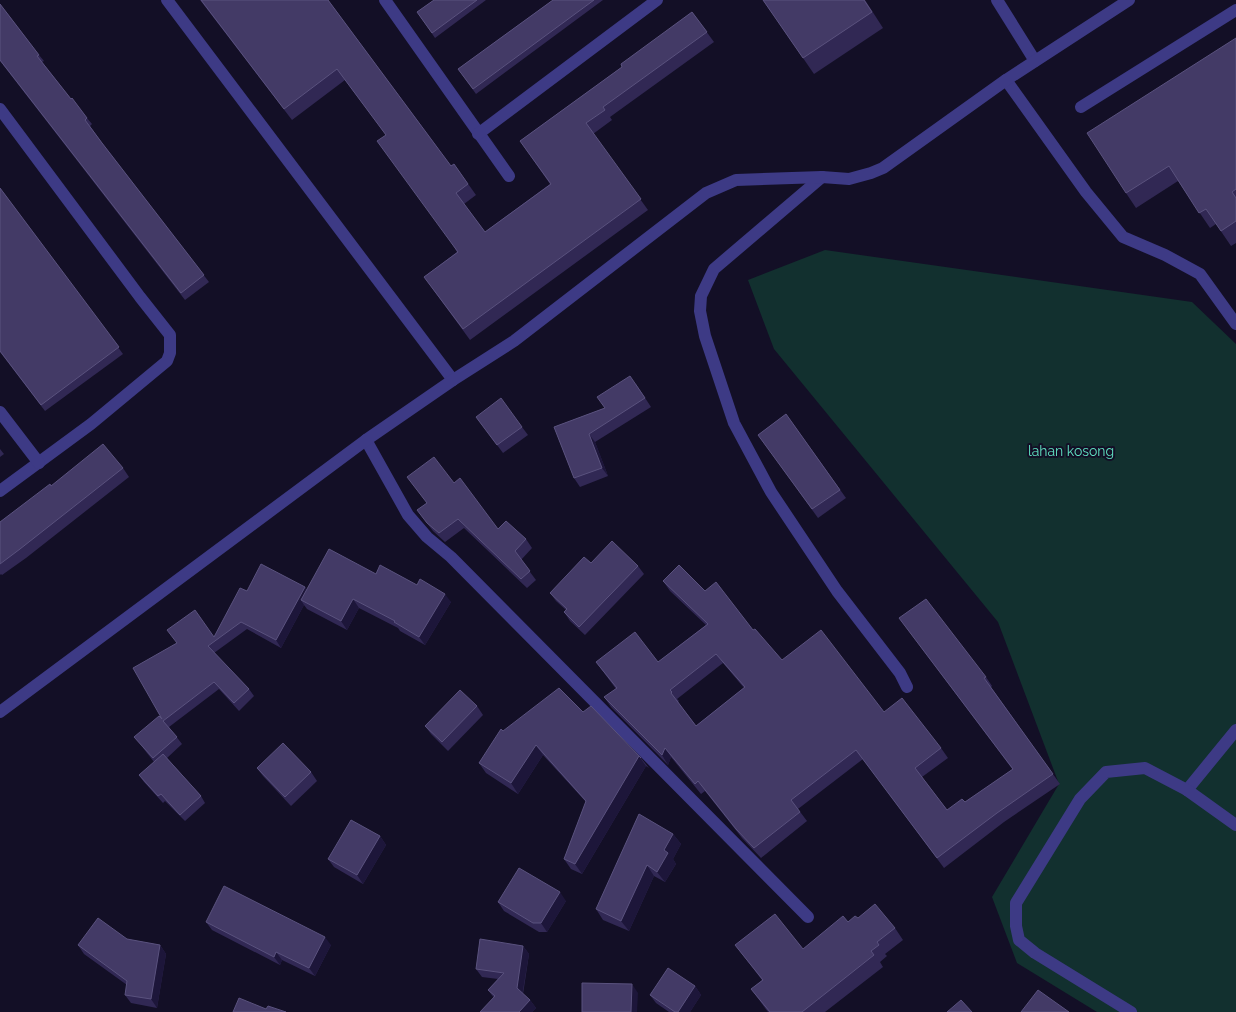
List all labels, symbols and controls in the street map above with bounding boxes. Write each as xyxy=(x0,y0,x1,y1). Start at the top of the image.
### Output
park label: lahan kosong xyxy=(1028,443,1114,459)

